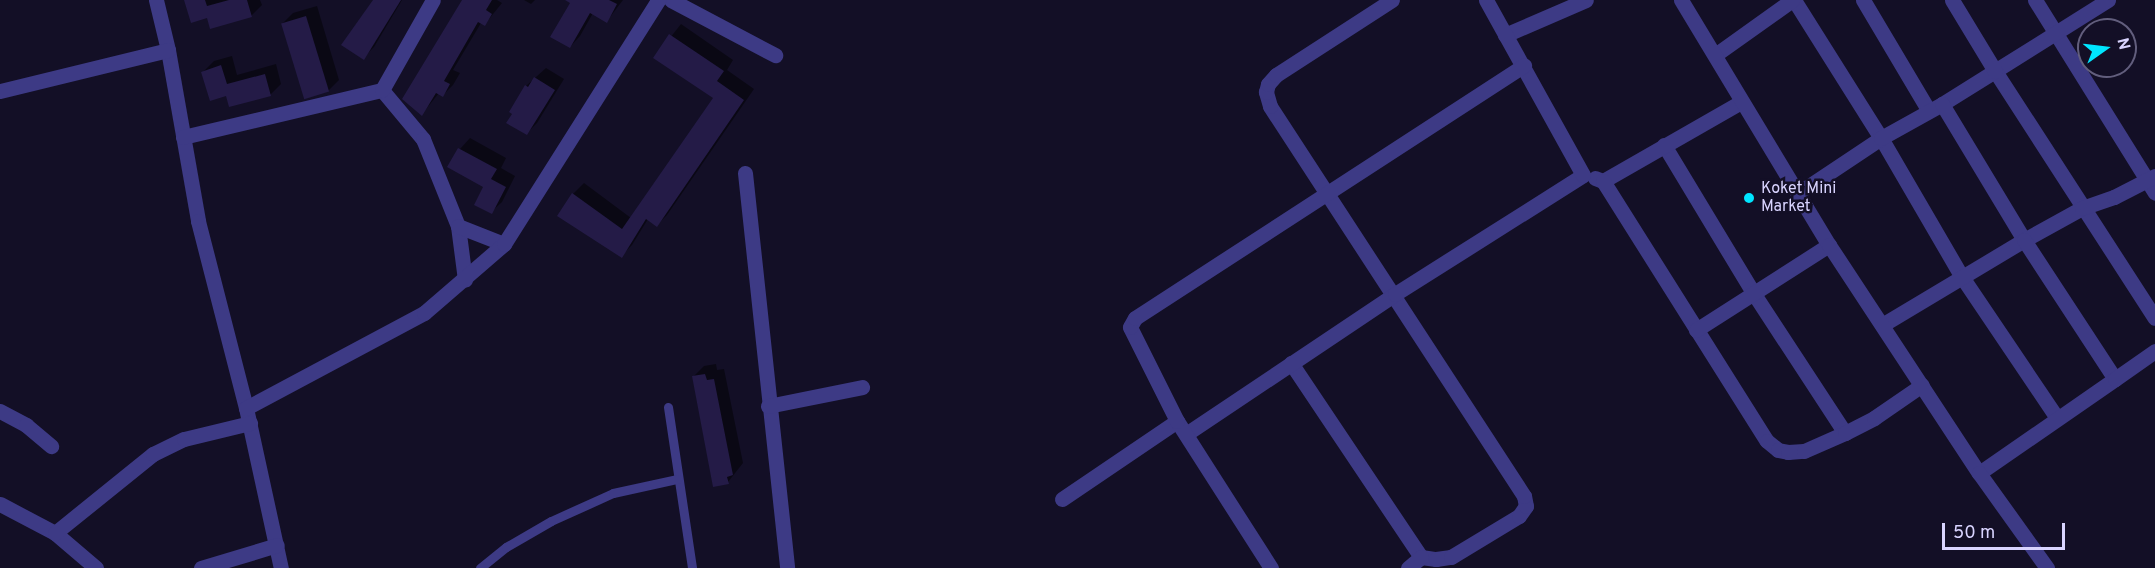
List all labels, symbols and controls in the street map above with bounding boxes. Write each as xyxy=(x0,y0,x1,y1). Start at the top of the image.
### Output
north arrow xyxy=(2077,18,2137,78)
text: N xyxy=(2111,36,2134,52)
place label: Koket Mini Market xyxy=(1761,179,1836,217)
marker: Koket Mini Market xyxy=(1742,191,1756,205)
scale bar xyxy=(1945,511,2068,549)
text: 50 m xyxy=(1953,522,1995,545)

